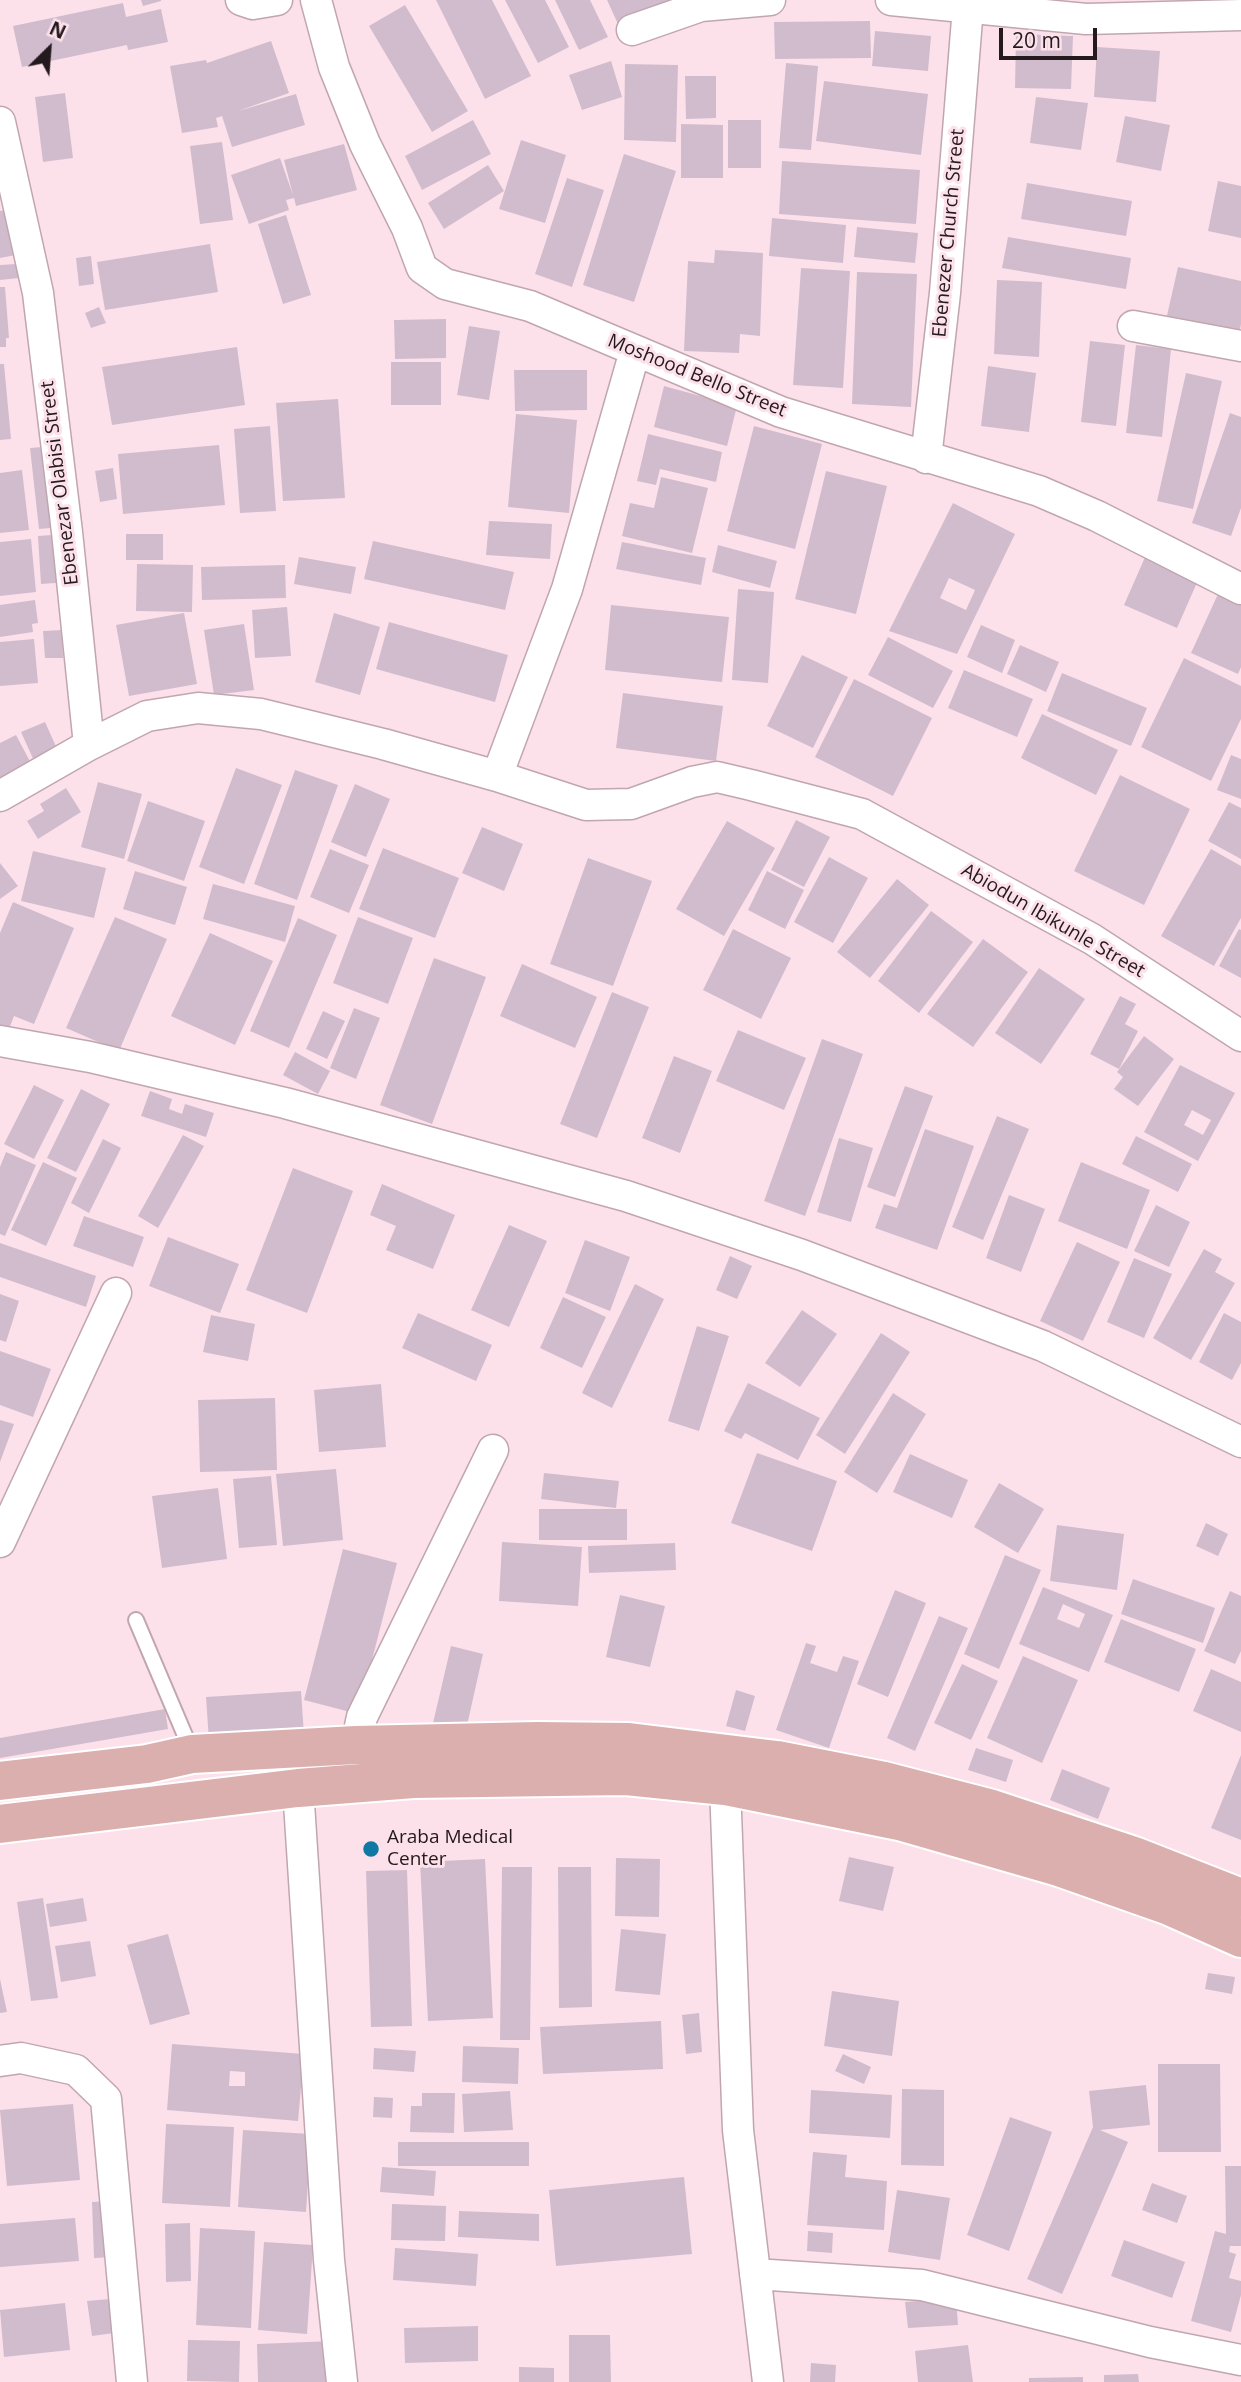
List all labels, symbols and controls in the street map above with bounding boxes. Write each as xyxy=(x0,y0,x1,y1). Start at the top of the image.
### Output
north arrow xyxy=(14,14,84,84)
scale bar xyxy=(1003,14,1101,58)
text: N xyxy=(45,15,70,45)
text: 20 m xyxy=(1012,26,1061,54)
street label: Ebenezer Church Street xyxy=(929,128,969,338)
street label: Moshood Bello Street xyxy=(604,330,790,422)
street label: Ebenezar Olabisi Street xyxy=(36,380,84,586)
street label: Abiodun Ibikunle Street xyxy=(957,859,1149,983)
place label: Araba Medical Center xyxy=(387,1827,513,1871)
marker: Araba Medical Center xyxy=(361,1839,381,1859)

